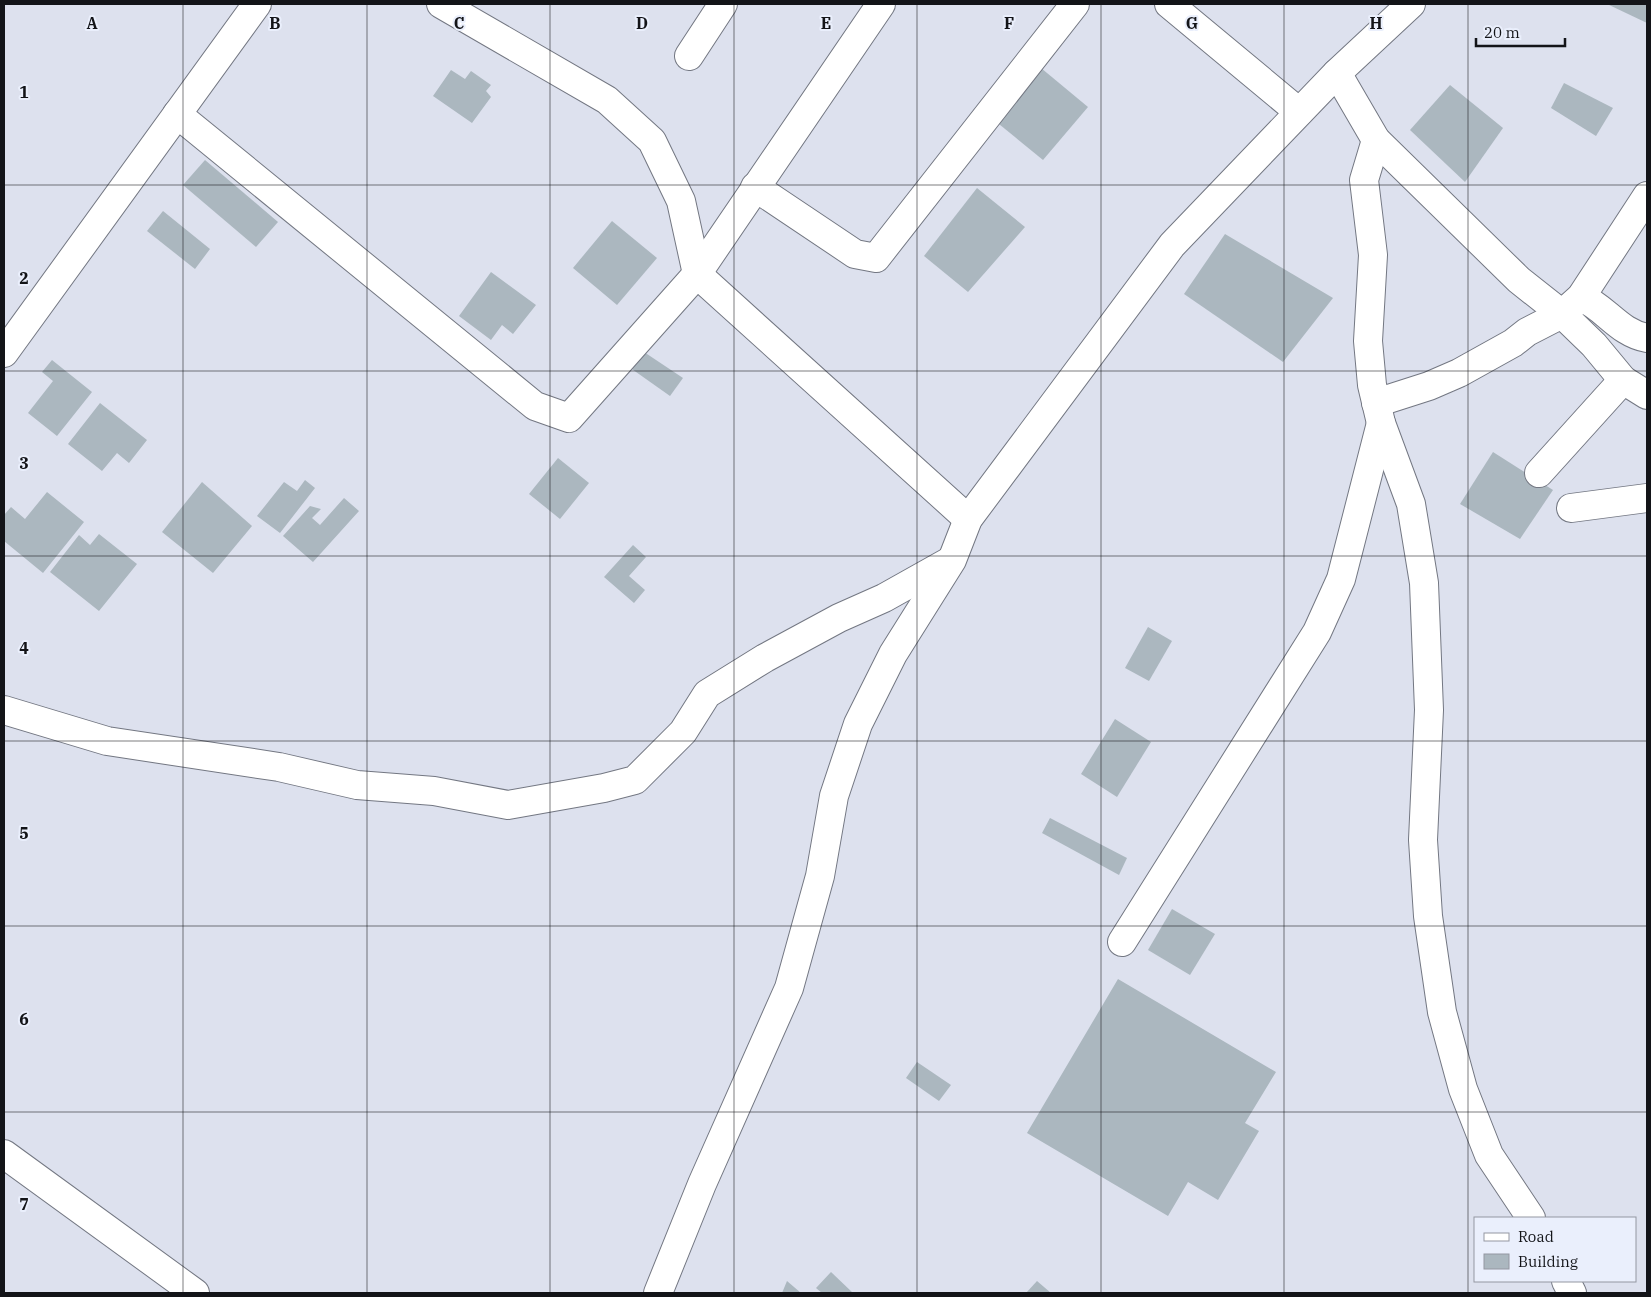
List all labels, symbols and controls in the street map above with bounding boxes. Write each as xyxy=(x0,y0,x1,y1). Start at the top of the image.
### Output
text: A xyxy=(86,13,98,33)
text: B xyxy=(269,13,281,33)
text: C xyxy=(454,13,464,33)
text: D xyxy=(636,13,648,33)
text: E xyxy=(821,13,831,33)
text: F xyxy=(1004,13,1014,33)
text: G xyxy=(1186,13,1198,33)
text: H xyxy=(1370,13,1383,33)
scale bar xyxy=(1476,15,1565,47)
text: 20 m xyxy=(1484,23,1520,42)
text: 1 xyxy=(19,82,29,102)
text: 2 xyxy=(19,268,29,288)
text: 3 xyxy=(19,453,29,473)
text: 4 xyxy=(19,638,29,658)
text: 5 xyxy=(19,823,29,843)
text: 6 xyxy=(19,1009,29,1029)
text: 7 xyxy=(19,1194,29,1214)
legend xyxy=(1474,1217,1636,1282)
text: Road xyxy=(1518,1227,1554,1246)
text: Building xyxy=(1518,1252,1578,1271)

